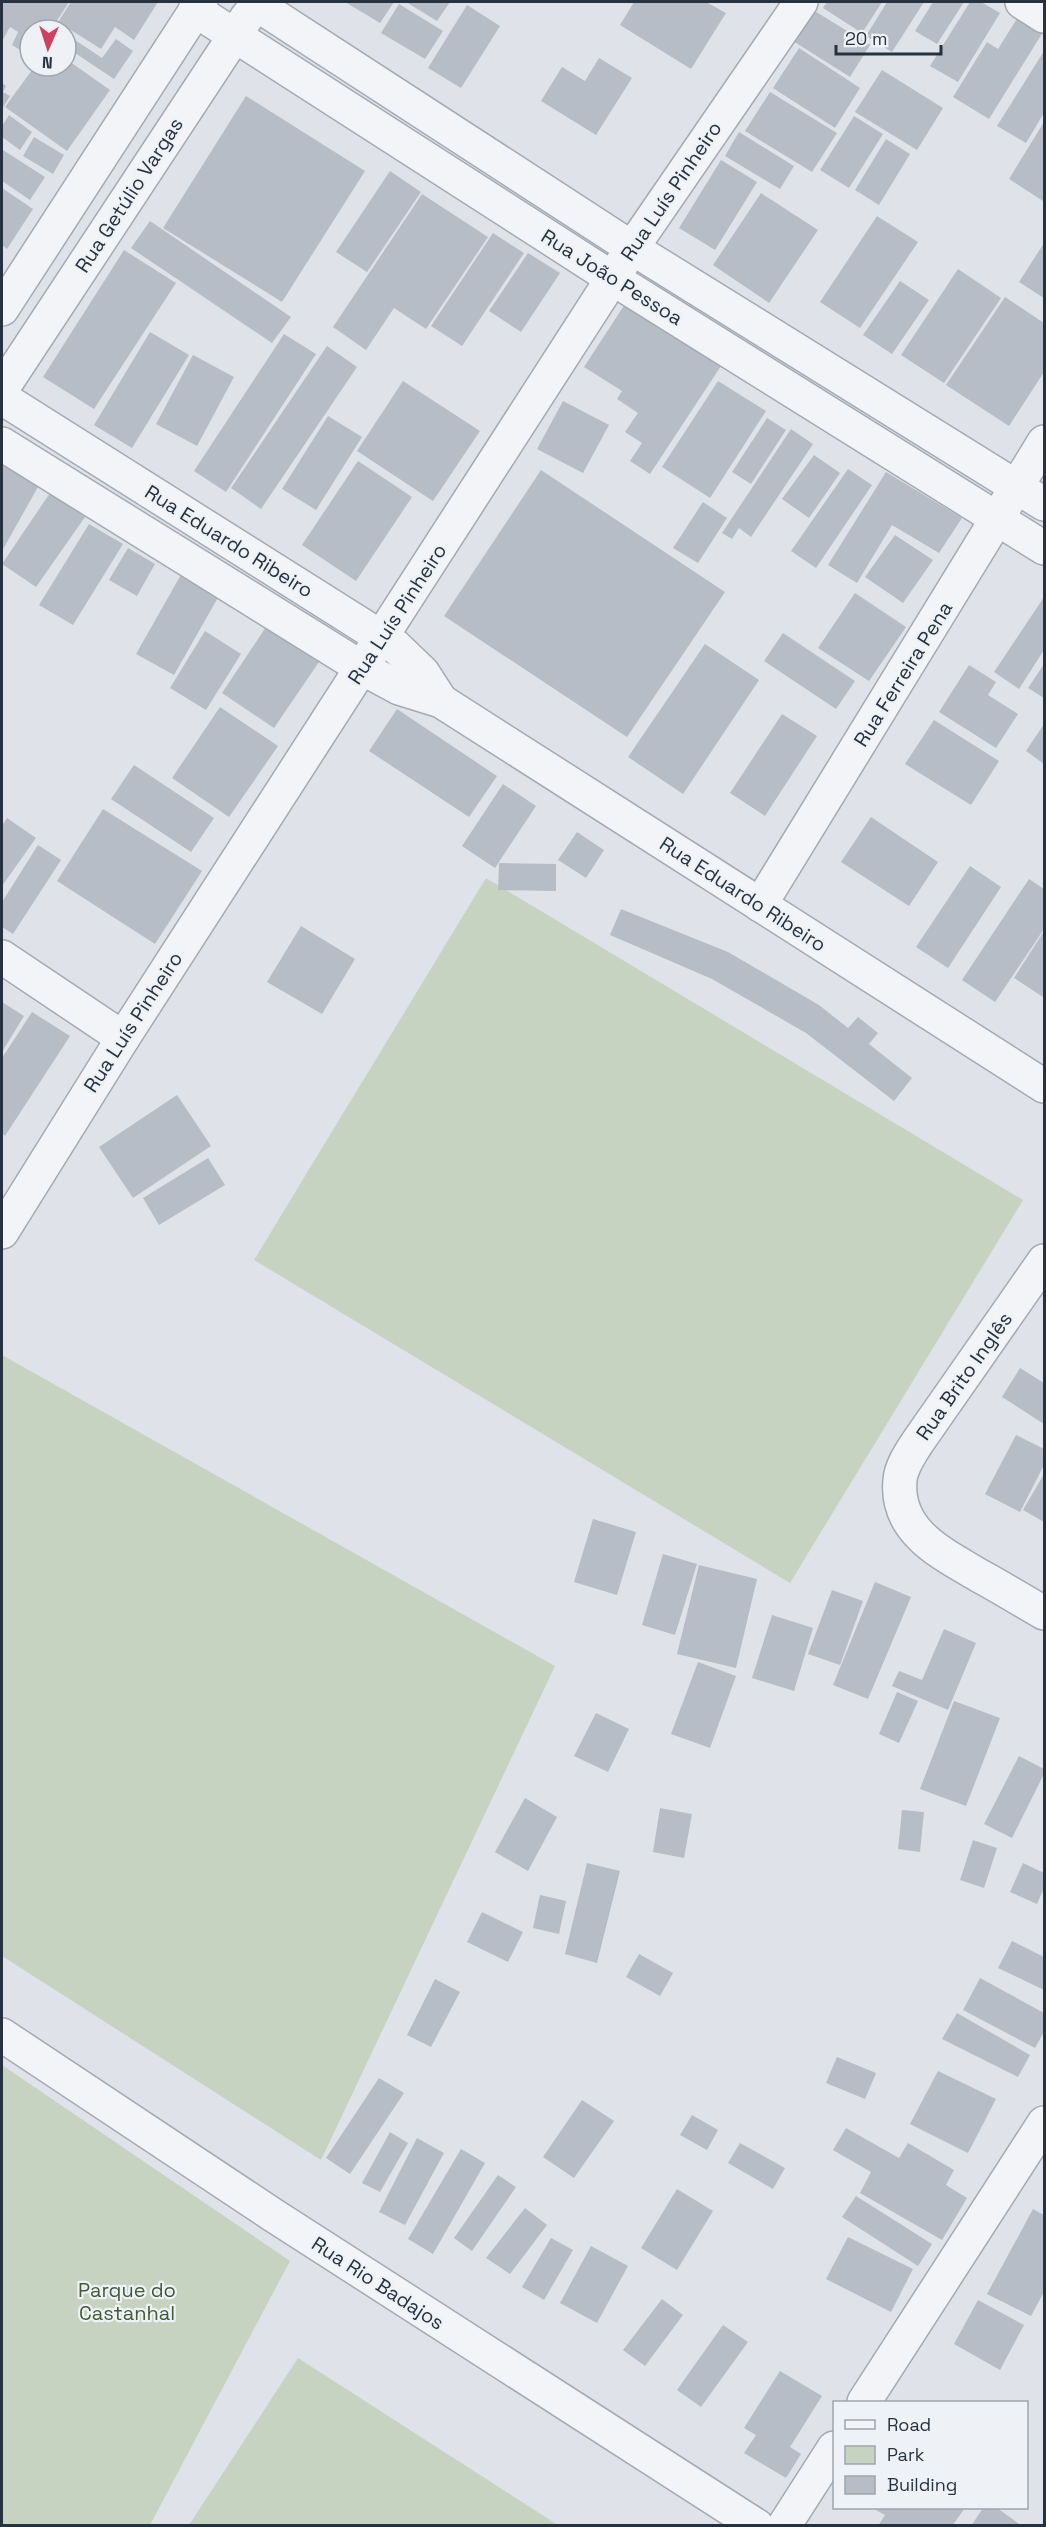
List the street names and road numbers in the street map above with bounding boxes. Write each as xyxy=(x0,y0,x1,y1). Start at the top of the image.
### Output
street label: Rua Getúlio Vargas xyxy=(69,113,189,277)
street label: Rua Luís Pinheiro xyxy=(615,116,727,266)
street label: Rua João Pessoa xyxy=(536,223,688,331)
street label: Rua Eduardo Ribeiro xyxy=(140,479,318,603)
street label: Rua Luís Pinheiro xyxy=(342,539,452,689)
street label: Rua Ferreira Pena xyxy=(848,596,958,752)
street label: Rua Eduardo Ribeiro xyxy=(655,830,831,958)
street label: Rua Luís Pinheiro xyxy=(78,947,188,1097)
street label: Rua Brito Inglês xyxy=(910,1307,1018,1445)
street label: Rua Rio Badajos xyxy=(307,2230,449,2336)

